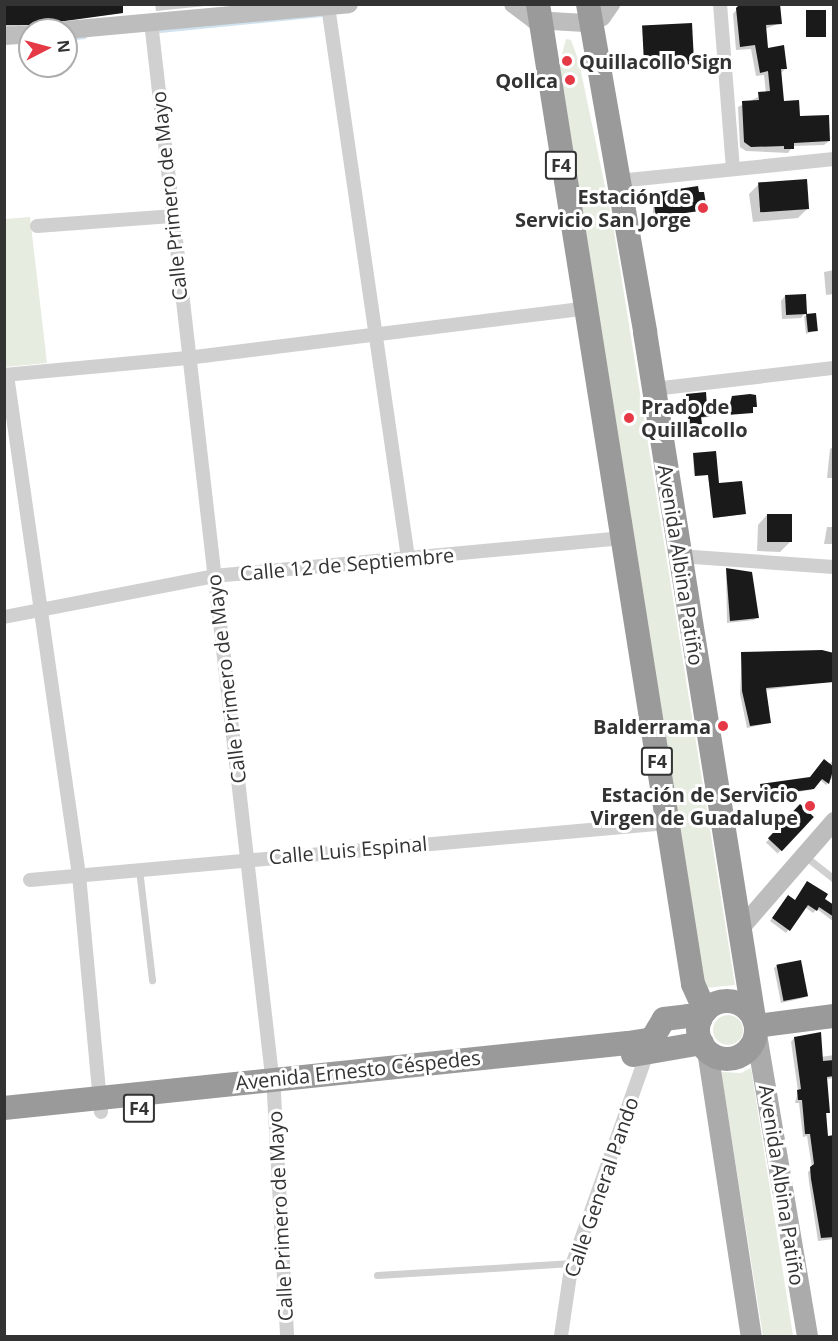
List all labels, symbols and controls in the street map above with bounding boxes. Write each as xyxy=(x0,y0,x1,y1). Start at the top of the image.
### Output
north arrow xyxy=(18,18,78,78)
text: N xyxy=(52,39,76,54)
place label: Quillacollo Sign xyxy=(579,49,732,73)
marker: Quillacollo Sign xyxy=(560,54,574,68)
place label: Qollca xyxy=(495,68,558,92)
marker: Qollca xyxy=(563,73,577,87)
street label: Calle Primero de Mayo xyxy=(146,90,192,302)
road number: F4 xyxy=(544,150,578,180)
place label: Estación de Servicio San Jorge xyxy=(515,184,691,231)
marker: Estación de Servicio San Jorge xyxy=(696,201,710,215)
place label: Prado de Quillacollo xyxy=(641,394,748,441)
marker: Prado de Quillacollo xyxy=(622,411,636,425)
street label: Avenida Albina Patiño xyxy=(653,463,709,667)
street label: Calle 12 de Septiembre xyxy=(239,543,455,585)
street label: Calle Primero de Mayo xyxy=(201,573,251,785)
place label: Balderrama xyxy=(593,714,711,738)
marker: Balderrama xyxy=(716,719,730,733)
road number: F4 xyxy=(640,746,674,776)
place label: Estación de Servicio Virgen de Guadalupe xyxy=(591,783,798,830)
marker: Estación de Servicio Virgen de Guadalupe xyxy=(803,799,817,813)
street label: Calle Luis Espinal xyxy=(268,831,428,869)
street label: Avenida Ernesto Céspedes xyxy=(234,1045,482,1095)
street label: Avenida Albina Patiño xyxy=(754,1083,810,1287)
road number: F4 xyxy=(122,1093,156,1123)
street label: Calle General Pando xyxy=(559,1094,643,1280)
street label: Calle Primero de Mayo xyxy=(263,1110,297,1322)

